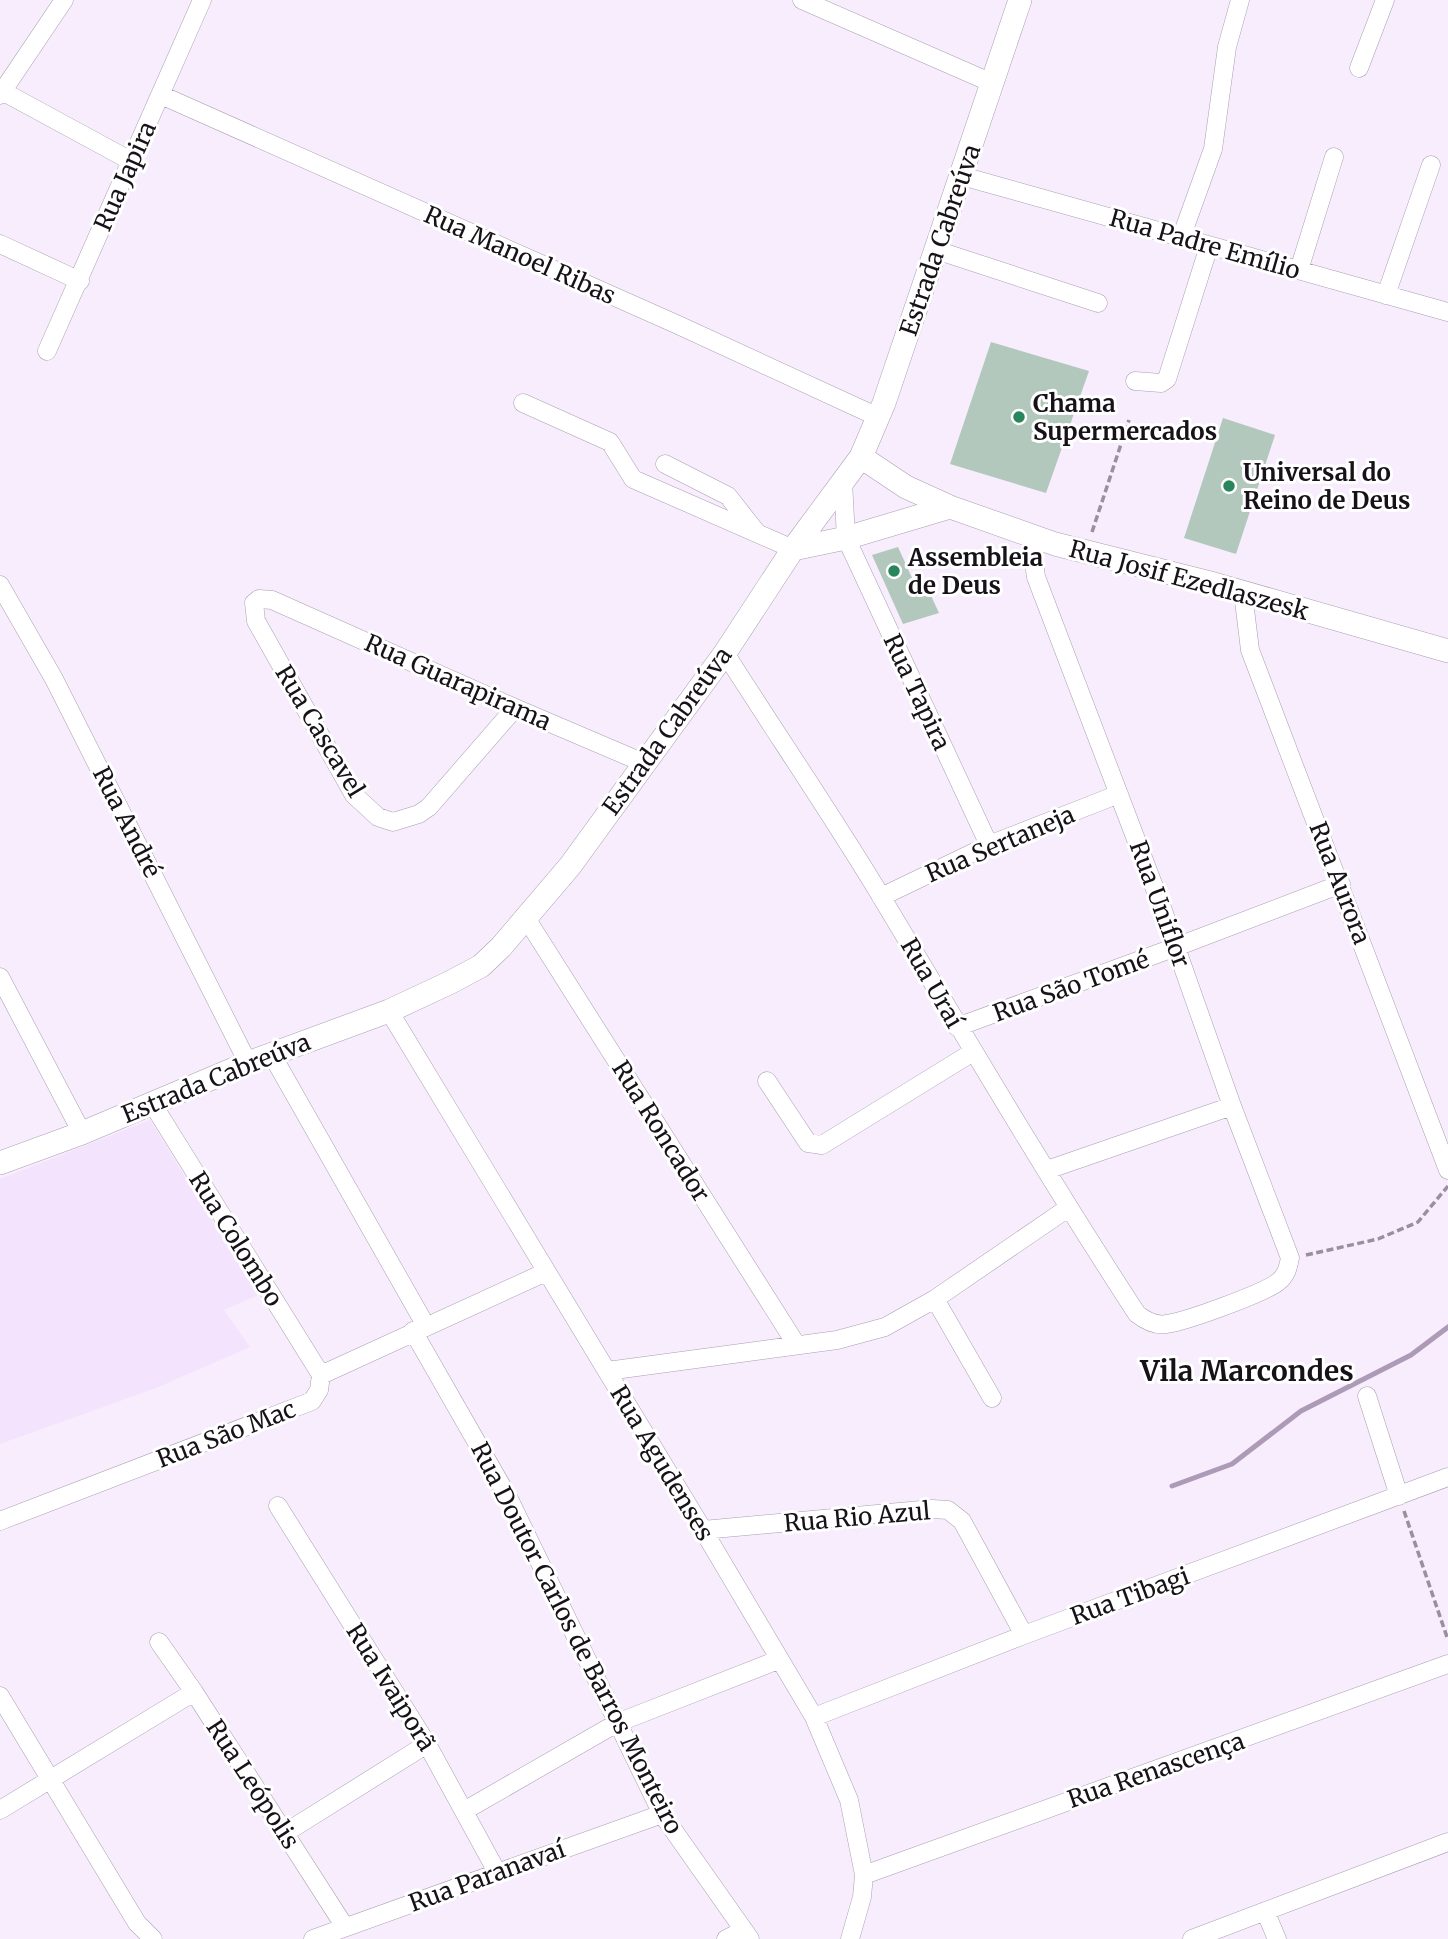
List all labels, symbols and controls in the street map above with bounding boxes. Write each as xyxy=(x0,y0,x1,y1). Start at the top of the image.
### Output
street label: Rua Japira xyxy=(87,116,163,236)
street label: Estrada Cabreúva xyxy=(893,140,987,340)
street label: Rua Manoel Ribas xyxy=(419,199,621,311)
street label: Rua Padre Emílio xyxy=(1106,202,1304,286)
place label: Chama Supermercados xyxy=(1033,388,1217,447)
marker: Chama Supermercados xyxy=(1011,409,1027,425)
place label: Universal do Reino de Deus xyxy=(1243,457,1411,516)
marker: Universal do Reino de Deus xyxy=(1221,478,1237,494)
street label: Rua Josif Ezedlaszesk xyxy=(1066,533,1313,627)
place label: Assembleia de Deus xyxy=(907,542,1043,601)
marker: Assembleia de Deus xyxy=(886,563,902,579)
street label: Rua Guarapirama xyxy=(360,627,556,737)
street label: Rua Tapira xyxy=(877,629,957,755)
street label: Estrada Cabreúva xyxy=(596,641,739,821)
street label: Rua Cascavel xyxy=(268,659,372,803)
street label: Rua André xyxy=(86,761,168,883)
street label: Rua Sertaneja xyxy=(921,799,1079,889)
street label: Rua Aurora xyxy=(1302,817,1378,949)
street label: Rua Uniflor xyxy=(1123,836,1197,972)
street label: Rua Uraí xyxy=(894,933,971,1034)
street label: Rua São Tomé xyxy=(989,943,1153,1029)
street label: Estrada Cabreúva xyxy=(117,1026,315,1130)
street label: Rua Roncador xyxy=(605,1055,717,1208)
street label: Rua Colombo xyxy=(182,1166,290,1312)
district label: Vila Marcondes xyxy=(1139,1353,1354,1389)
street label: Rua Agudenses xyxy=(603,1380,721,1546)
street label: Rua São Mac xyxy=(152,1393,300,1475)
street label: Rua Doutor Carlos de Barros Monteiro xyxy=(464,1437,690,1839)
street label: Rua Rio Azul xyxy=(782,1495,932,1539)
street label: Rua Tibagi xyxy=(1066,1560,1194,1632)
street label: Rua Ivaiporã xyxy=(340,1617,443,1757)
street label: Rua Leópolis xyxy=(200,1713,306,1855)
street label: Rua Renascença xyxy=(1063,1725,1249,1815)
street label: Rua Paranavaí xyxy=(405,1833,571,1919)

